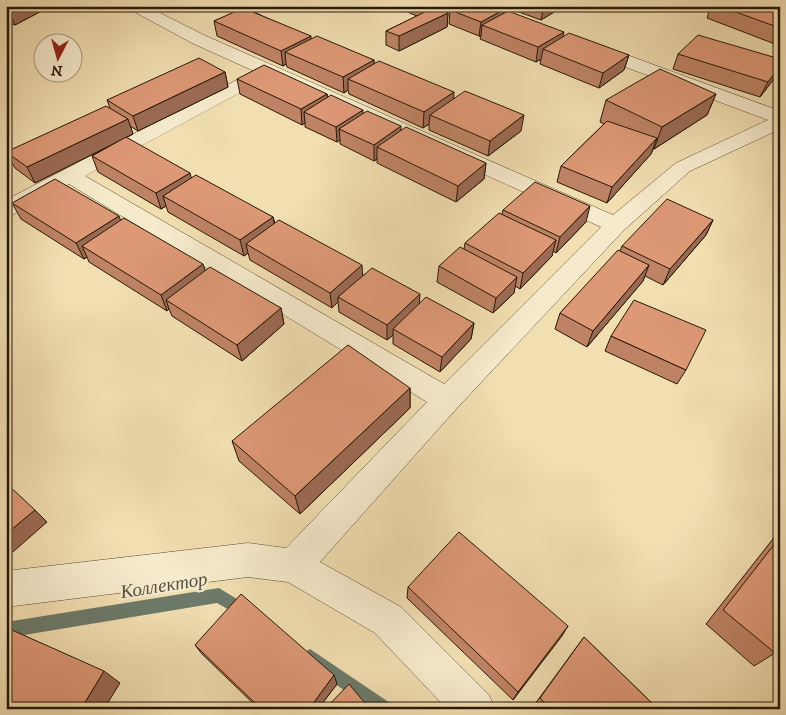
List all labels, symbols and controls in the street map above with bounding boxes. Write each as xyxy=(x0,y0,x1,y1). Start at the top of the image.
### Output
north arrow xyxy=(32,32,82,82)
text: N xyxy=(50,60,63,79)
water label: Коллектор xyxy=(118,568,209,604)

